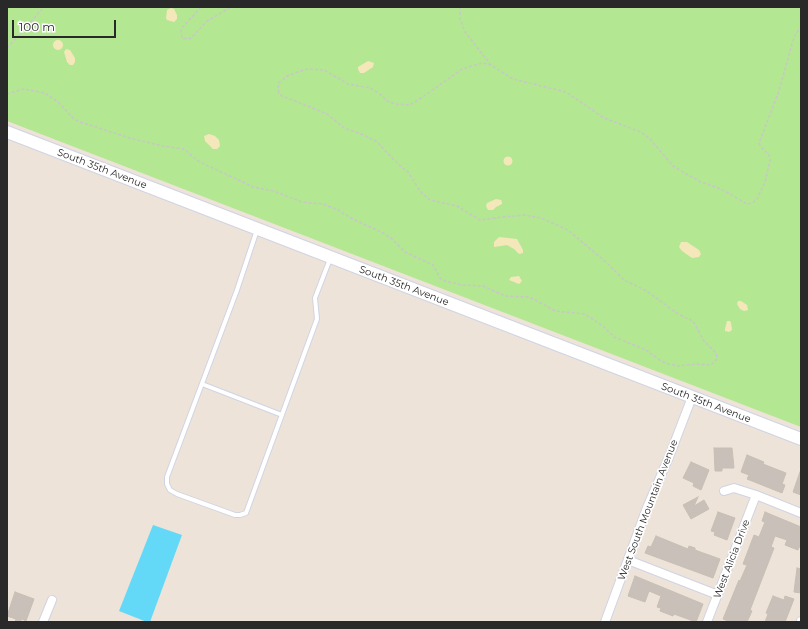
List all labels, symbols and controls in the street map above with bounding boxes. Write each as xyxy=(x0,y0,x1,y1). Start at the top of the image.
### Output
scale bar xyxy=(14,12,118,38)
text: 100 m xyxy=(19,19,55,34)
street label: South 35th Avenue xyxy=(56,146,148,192)
street label: South 35th Avenue xyxy=(358,263,450,309)
street label: South 35th Avenue xyxy=(660,380,752,426)
street label: West South Mountain Avenue xyxy=(616,438,680,582)
street label: West Alicia Drive xyxy=(711,518,753,600)

